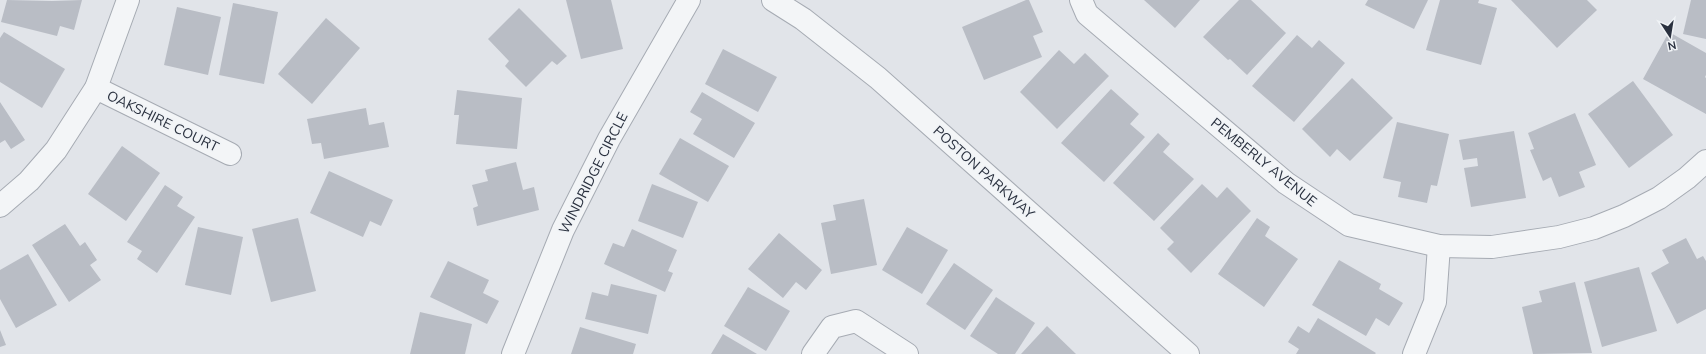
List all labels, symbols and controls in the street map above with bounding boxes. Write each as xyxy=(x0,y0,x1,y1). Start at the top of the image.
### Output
north arrow xyxy=(1650,16,1690,56)
text: N xyxy=(1667,38,1678,53)
street label: OAKSHIRE COURT xyxy=(104,86,222,156)
street label: WINDRIDGE CIRCLE xyxy=(555,109,631,237)
street label: PEMBERLY AVENUE xyxy=(1207,114,1321,210)
street label: POSTON PARKWAY xyxy=(929,122,1039,223)

